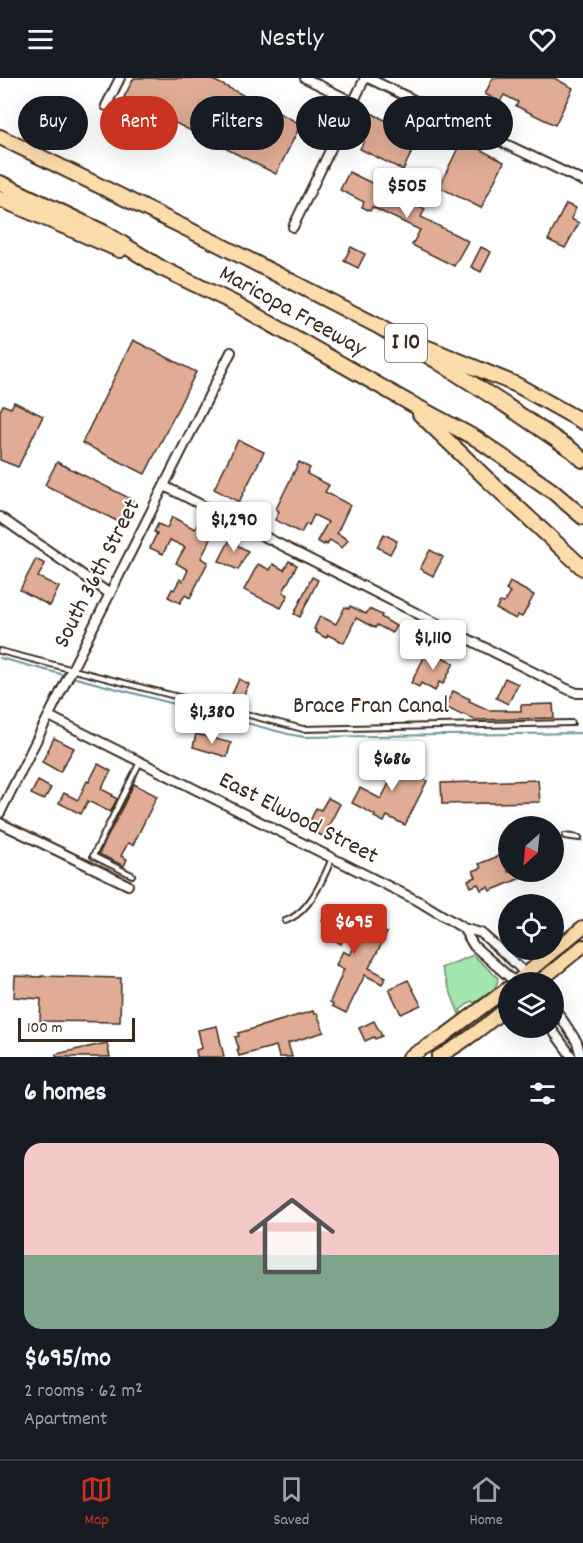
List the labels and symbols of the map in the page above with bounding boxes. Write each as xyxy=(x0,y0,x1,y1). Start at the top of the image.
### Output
pin: $505 xyxy=(371,168,443,219)
street label: Maricopa Freeway xyxy=(212,257,373,367)
road number: I 10 xyxy=(385,324,427,362)
street label: South 36th Street xyxy=(46,494,150,654)
pin: $1,290 xyxy=(185,502,283,553)
pin: $1,110 xyxy=(384,620,482,671)
street label: Brace Fran Canal xyxy=(293,690,449,724)
pin: $1,380 xyxy=(163,694,261,745)
pin: $686 xyxy=(356,741,428,792)
street label: East Elwood Street xyxy=(212,764,384,874)
north arrow xyxy=(498,816,564,882)
pin: $695 xyxy=(318,904,390,955)
scale bar xyxy=(18,1015,135,1043)

